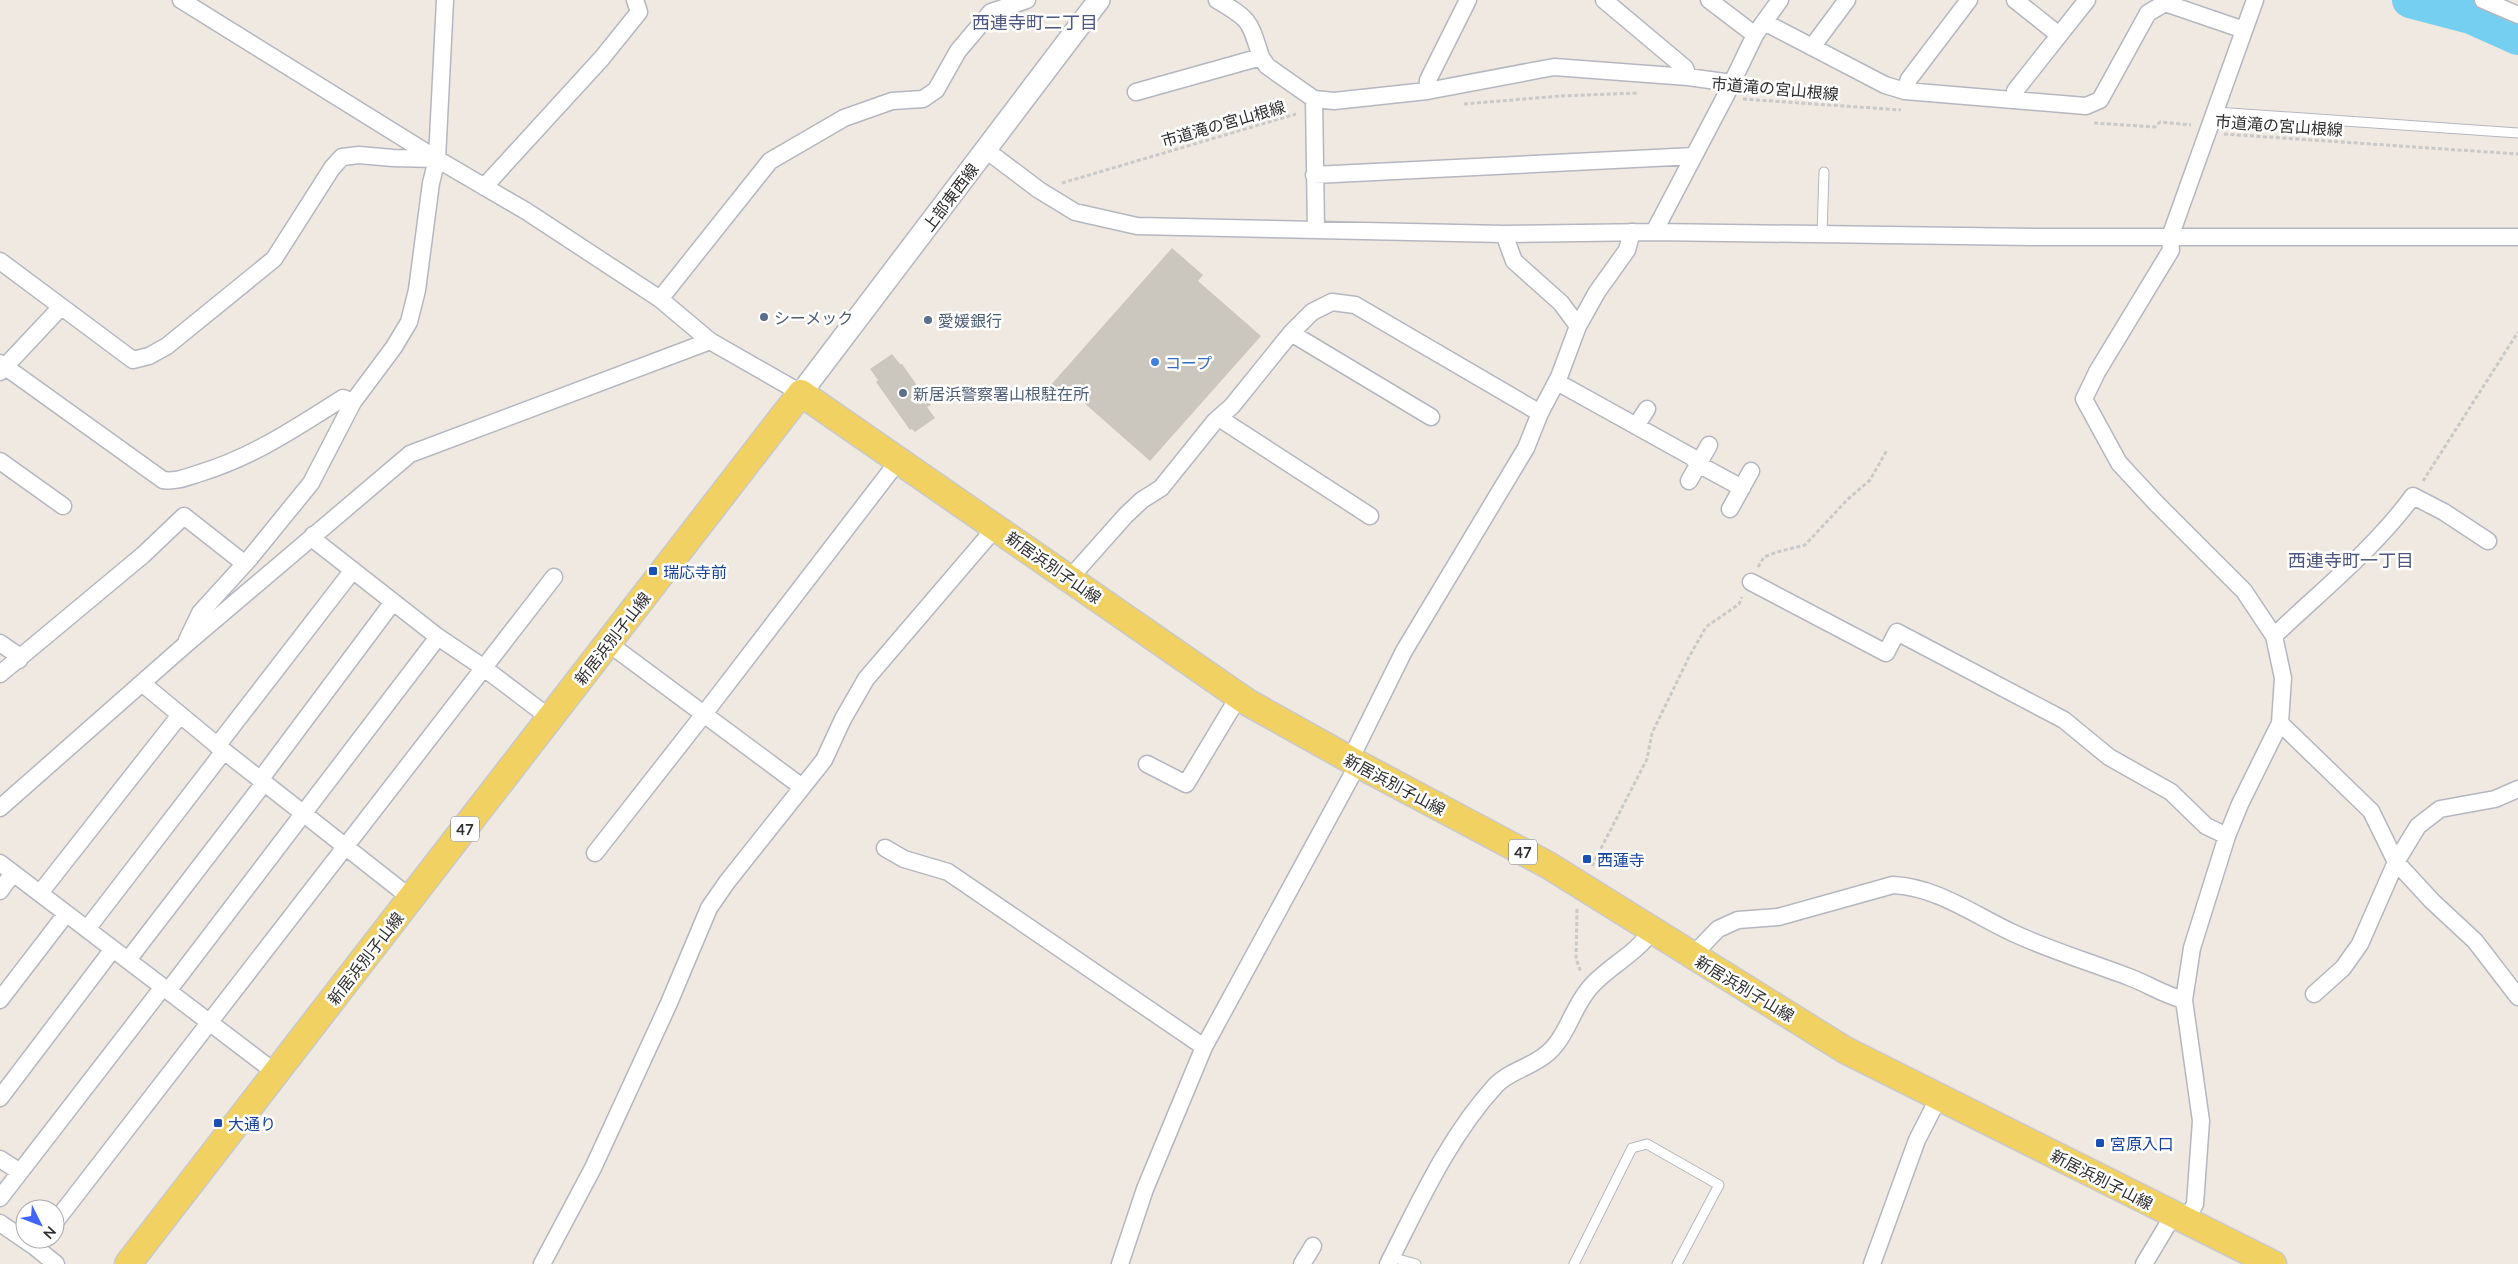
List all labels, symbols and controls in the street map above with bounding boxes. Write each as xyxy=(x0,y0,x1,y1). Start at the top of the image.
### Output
district label: 西連寺町二丁目 xyxy=(972,11,1098,33)
street label: 市道滝の宮山根線 xyxy=(1710,73,1840,103)
street label: 市道滝の宮山根線 xyxy=(1159,96,1287,150)
street label: 市道滝の宮山根線 xyxy=(2214,111,2344,139)
street label: 上部東西線 xyxy=(918,159,982,235)
place label: シーメック xyxy=(774,308,853,327)
marker: シーメック xyxy=(758,311,770,323)
place label: 愛媛銀行 xyxy=(938,311,1002,330)
marker: 愛媛銀行 xyxy=(922,314,934,326)
place label: コープ xyxy=(1165,353,1212,372)
marker: コープ xyxy=(1149,356,1161,368)
place label: 新居浜警察署山根駐在所 xyxy=(913,384,1089,403)
marker: 新居浜警察署山根駐在所 xyxy=(897,387,909,399)
street label: 新居浜別子山線 xyxy=(1003,527,1105,607)
district label: 西連寺町一丁目 xyxy=(2288,549,2414,571)
place label: 瑞応寺前 xyxy=(663,562,727,581)
marker: 瑞応寺前 xyxy=(647,565,659,577)
street label: 新居浜別子山線 xyxy=(570,588,654,688)
street label: 新居浜別子山線 xyxy=(1341,749,1449,819)
road number: 47 xyxy=(451,816,479,842)
road number: 47 xyxy=(1509,840,1537,864)
place label: 西蓮寺 xyxy=(1597,850,1645,869)
marker: 西蓮寺 xyxy=(1581,853,1593,865)
street label: 新居浜別子山線 xyxy=(323,908,407,1008)
street label: 新居浜別子山線 xyxy=(1692,951,1798,1025)
place label: 大通り xyxy=(228,1114,276,1133)
marker: 大通り xyxy=(212,1117,224,1129)
place label: 宮原入口 xyxy=(2110,1134,2174,1153)
marker: 宮原入口 xyxy=(2094,1137,2106,1149)
street label: 新居浜別子山線 xyxy=(2048,1145,2156,1213)
north arrow xyxy=(15,1199,65,1249)
text: N xyxy=(40,1223,60,1243)

